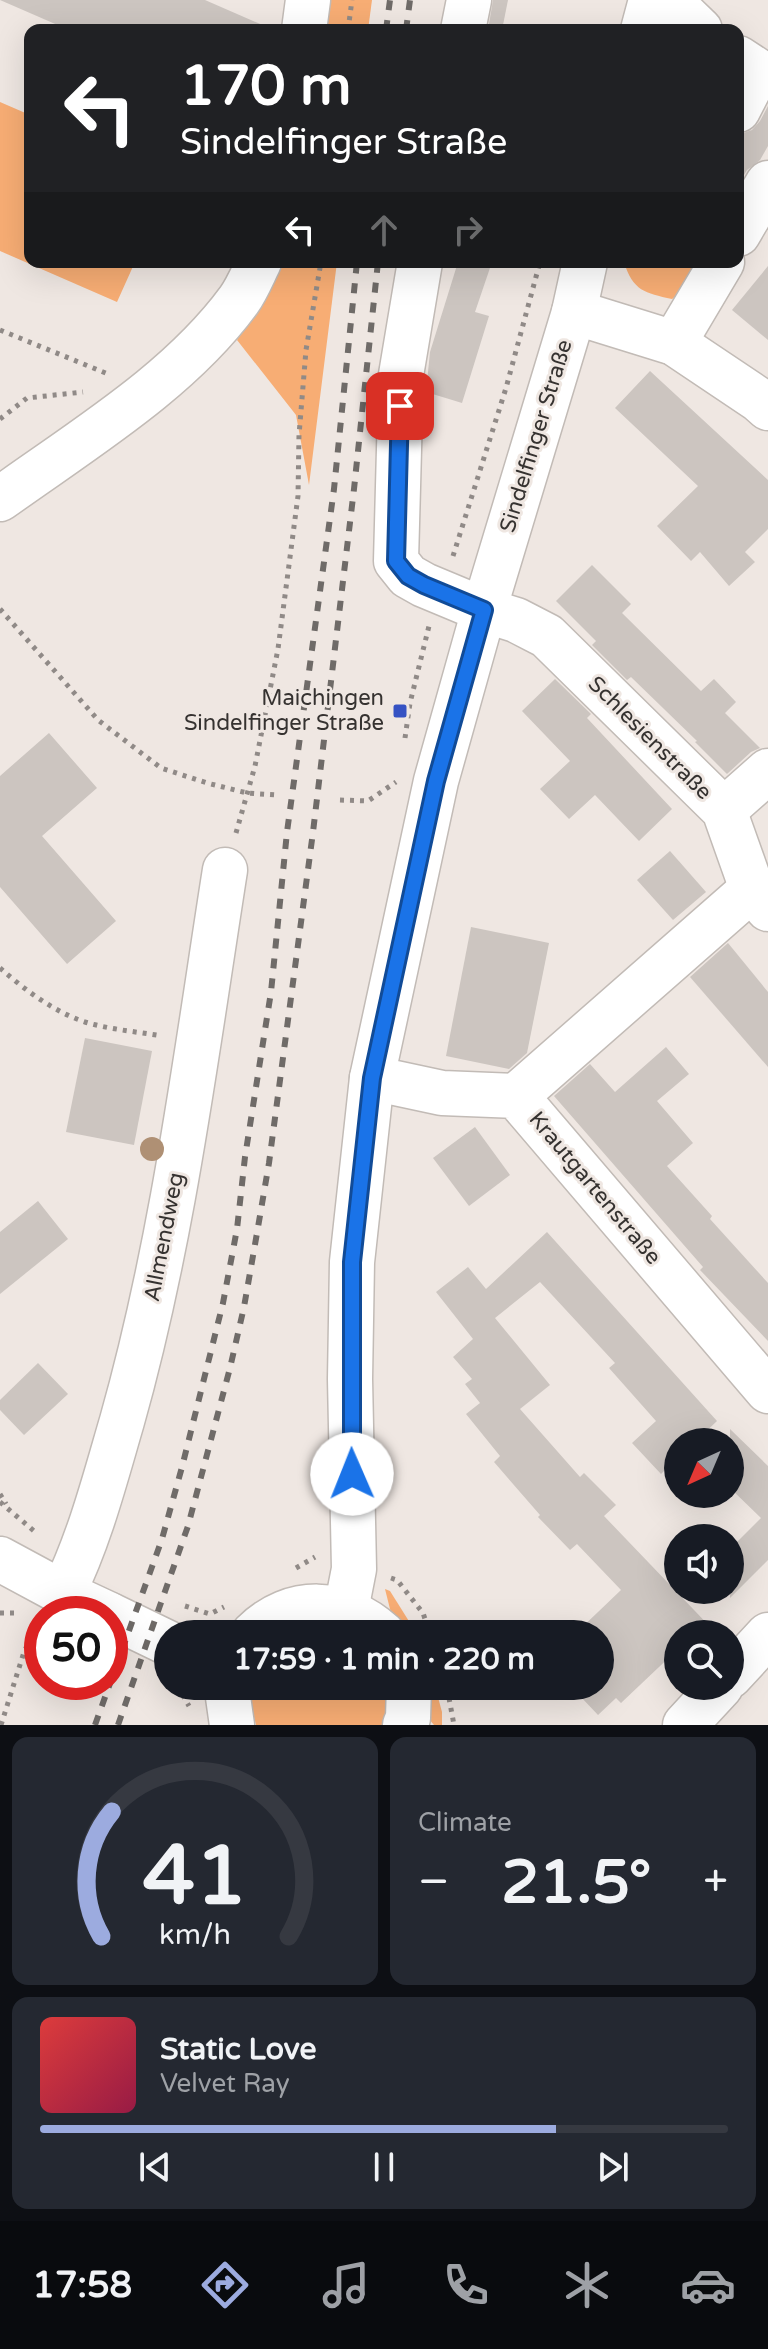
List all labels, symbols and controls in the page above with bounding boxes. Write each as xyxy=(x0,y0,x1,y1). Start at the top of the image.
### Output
text: 170 m xyxy=(180,53,351,120)
icon: left xyxy=(48,56,152,160)
text: Sindelfinger Straße xyxy=(180,121,507,164)
icon: left xyxy=(278,208,322,252)
icon: ahead xyxy=(362,208,406,252)
icon: right xyxy=(446,208,490,252)
street label: Sindelfinger Straße xyxy=(494,337,578,535)
pin xyxy=(366,372,434,440)
icon: arrive xyxy=(378,384,422,428)
street label: Schlesienstraße xyxy=(583,671,717,805)
place label: Maichingen Sindelfinger Straße xyxy=(184,685,384,736)
marker: Maichingen Sindelfinger Straße xyxy=(391,702,409,720)
street label: Krautgartenstraße xyxy=(524,1106,666,1270)
street label: Allmendweg xyxy=(139,1170,189,1304)
north arrow xyxy=(664,1428,744,1508)
map controls xyxy=(664,1428,744,1700)
position arrow xyxy=(310,1432,394,1516)
button: sound xyxy=(664,1524,744,1604)
speed limit sign: 50 xyxy=(24,1596,128,1700)
button: search xyxy=(664,1620,744,1700)
text: 17:59 · 1 min · 220 m xyxy=(233,1641,535,1678)
text: Climate xyxy=(418,1807,512,1838)
text: 41 xyxy=(143,1827,247,1927)
text: 21.5° xyxy=(501,1847,651,1919)
text: − xyxy=(418,1856,449,1909)
text: + xyxy=(703,1856,728,1909)
text: km/h xyxy=(159,1918,231,1952)
text: Static Love xyxy=(160,2031,316,2068)
text: Velvet Ray xyxy=(160,2068,290,2099)
icon: previous xyxy=(133,2145,177,2189)
icon: pause xyxy=(362,2145,406,2189)
icon: next xyxy=(591,2145,635,2189)
icon: directions xyxy=(197,2257,253,2313)
icon: music xyxy=(318,2257,374,2313)
icon: phone xyxy=(438,2257,494,2313)
icon: climate xyxy=(559,2257,615,2313)
icon: car xyxy=(680,2257,736,2313)
text: 17:58 xyxy=(32,2264,132,2307)

